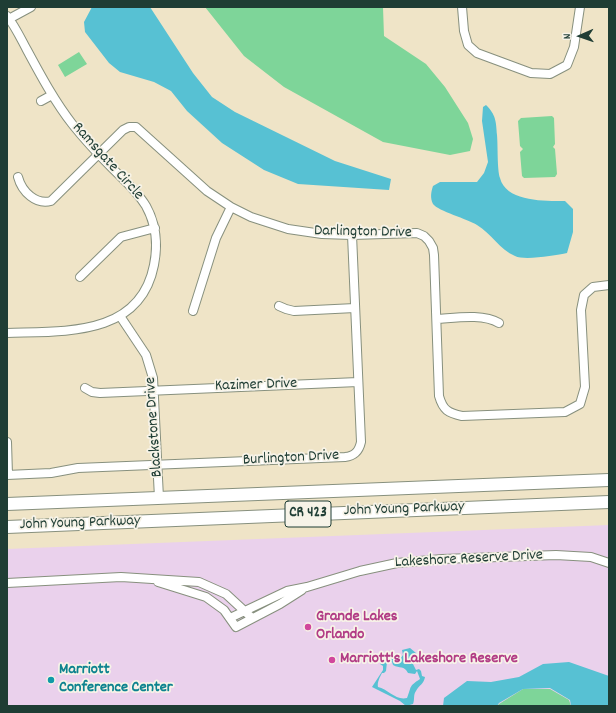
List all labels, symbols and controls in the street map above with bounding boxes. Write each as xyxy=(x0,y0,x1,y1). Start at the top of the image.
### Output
north arrow xyxy=(560,16,600,56)
text: N xyxy=(560,33,576,39)
street label: Ramsgate Circle xyxy=(67,119,147,205)
street label: Darlington Drive xyxy=(314,223,412,243)
street label: Kazimer Drive xyxy=(215,375,297,397)
street label: Blackstone Drive xyxy=(142,376,168,478)
street label: Burlington Drive xyxy=(242,447,340,471)
street label: John Young Parkway xyxy=(343,498,465,522)
road number: CR 423 xyxy=(285,501,331,527)
street label: John Young Parkway xyxy=(19,512,141,536)
street label: Lakeshore Reserve Drive xyxy=(394,547,544,573)
place label: Grande Lakes Orlando xyxy=(316,608,398,646)
marker: Grande Lakes Orlando xyxy=(303,622,313,632)
place label: Marriott's Lakeshore Reserve xyxy=(340,650,518,670)
marker: Marriott's Lakeshore Reserve xyxy=(327,655,337,665)
place label: Marriott Conference Center xyxy=(59,661,173,699)
marker: Marriott Conference Center xyxy=(46,675,56,685)

